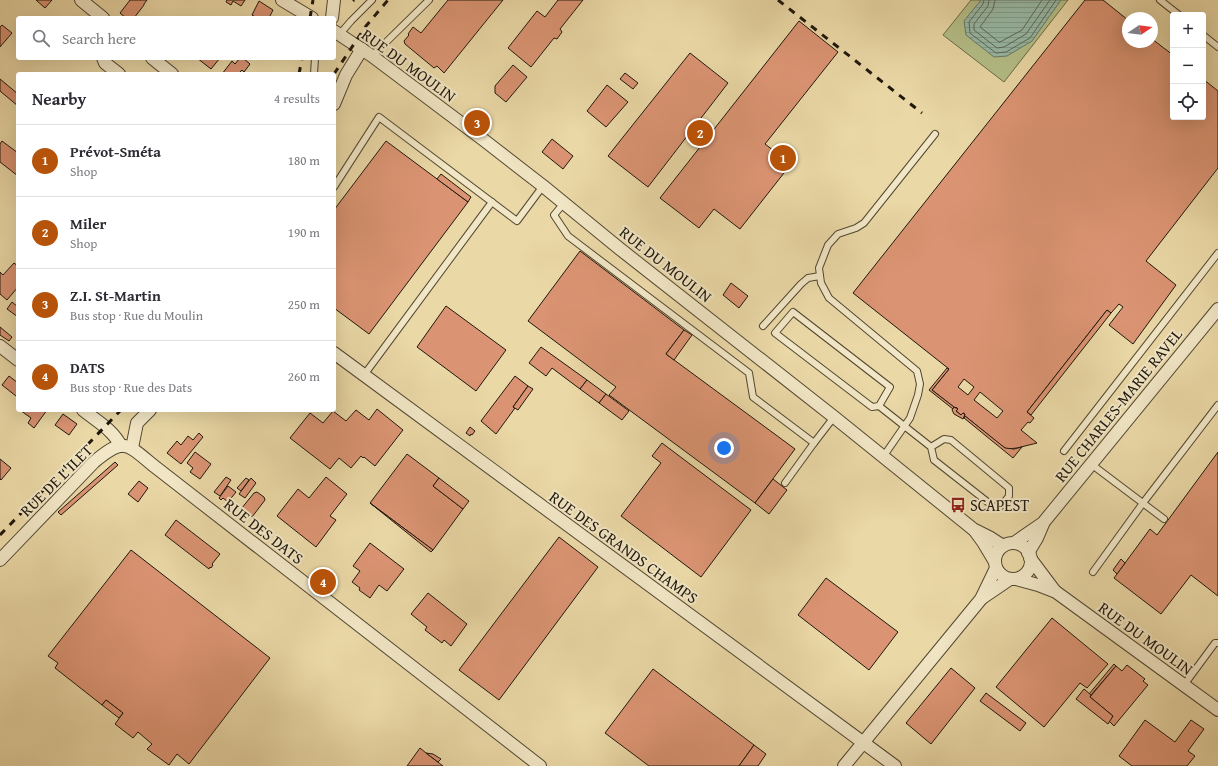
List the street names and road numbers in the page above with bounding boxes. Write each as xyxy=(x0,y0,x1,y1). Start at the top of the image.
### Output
street label: RUE DU MOULIN xyxy=(357,22,462,108)
street label: RUE DU MOULIN xyxy=(615,220,718,308)
street label: RUE CHARLES-MARIE RAVEL xyxy=(1048,323,1188,487)
street label: RUE DE L'ILET xyxy=(14,438,98,522)
street label: RUE DES GRANDS CHAMPS xyxy=(545,485,704,609)
street label: RUE DES DATS xyxy=(219,492,309,570)
street label: RUE DU MOULIN xyxy=(1094,595,1199,681)

